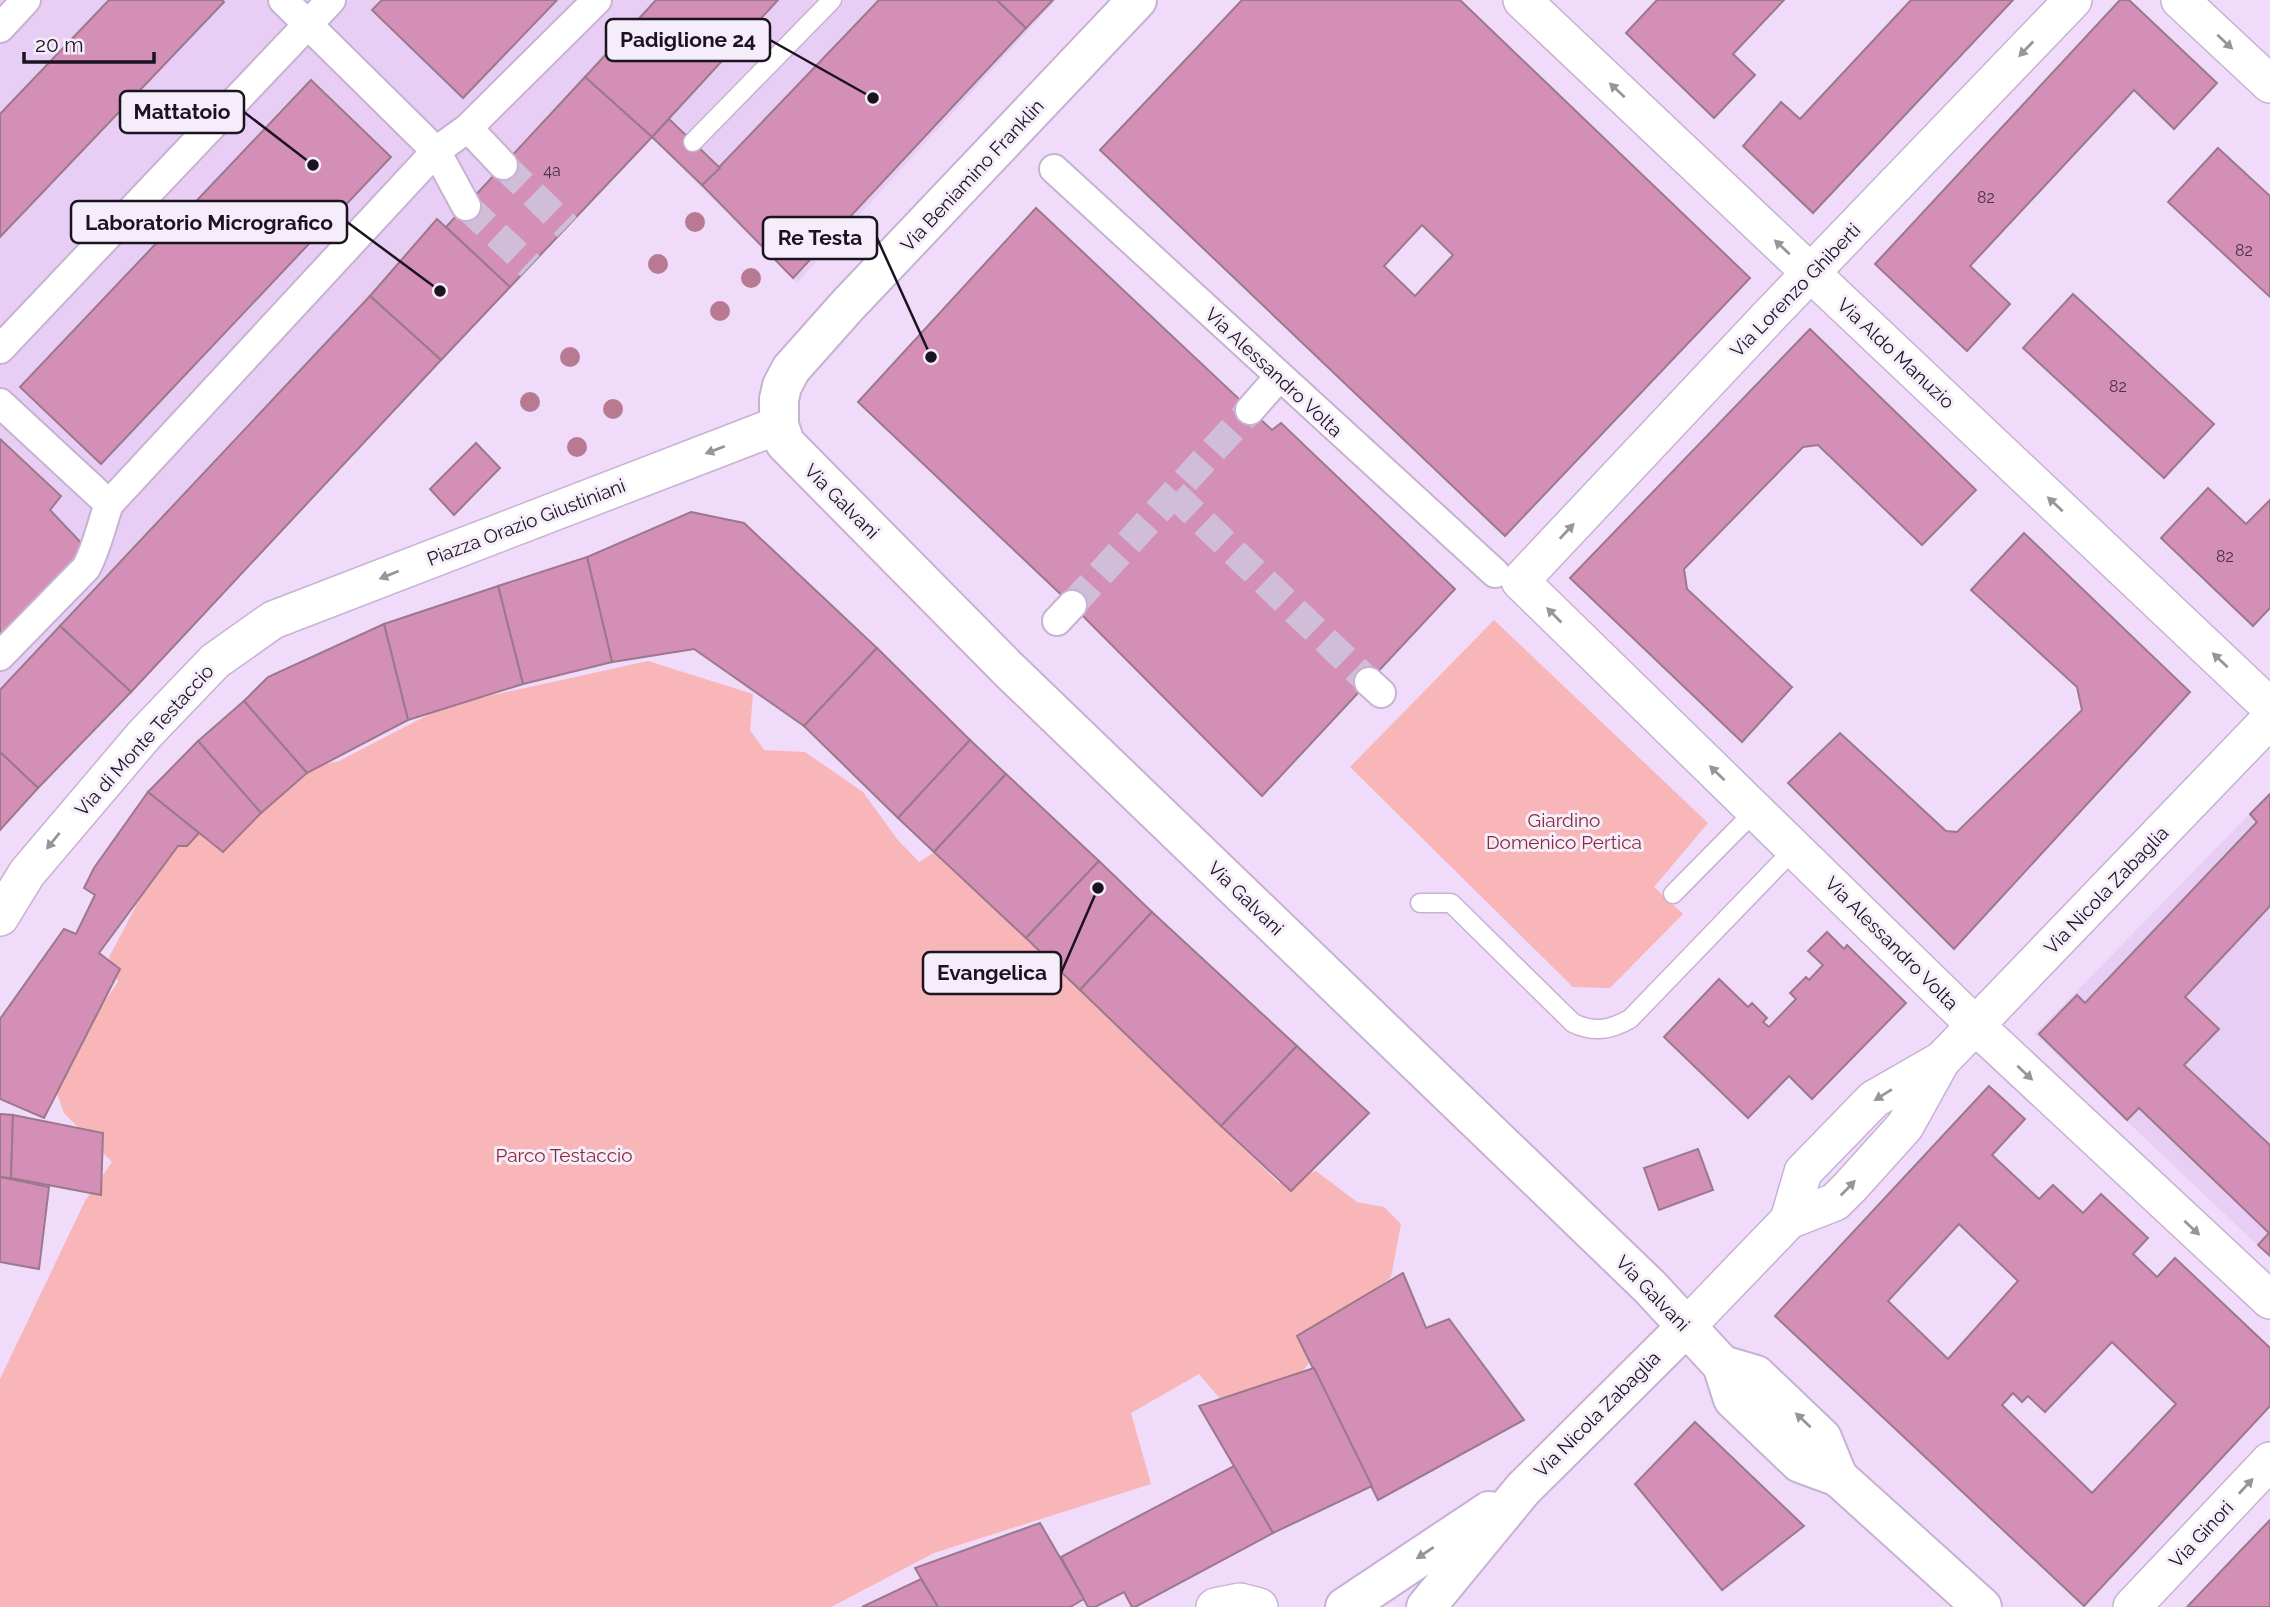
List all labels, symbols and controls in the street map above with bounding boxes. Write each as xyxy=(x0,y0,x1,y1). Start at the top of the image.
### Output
callout: Padiglione 24 xyxy=(606,19,770,61)
scale bar xyxy=(24,21,154,65)
text: Padiglione 24 xyxy=(620,27,756,52)
text: 20 m xyxy=(35,32,83,57)
one-way arrow xyxy=(2216,34,2234,50)
one-way arrow xyxy=(2018,40,2034,57)
one-way arrow xyxy=(1609,83,1626,99)
callout: Mattatoio xyxy=(120,91,244,133)
street label: Via Beniamino Franklin xyxy=(896,95,1048,255)
text: Mattatoio xyxy=(134,99,231,124)
house number: 4a xyxy=(543,161,561,180)
house number: 82 xyxy=(1977,188,1995,207)
callout: Laboratorio Micrografico xyxy=(71,201,347,243)
text: Laboratorio Micrografico xyxy=(85,210,333,235)
callout: Re Testa xyxy=(763,217,877,259)
street label: Via Lorenzo Ghiberti xyxy=(1726,219,1864,361)
text: Re Testa xyxy=(778,225,862,250)
one-way arrow xyxy=(1774,238,1791,255)
house number: 82 xyxy=(2235,241,2253,260)
street label: Via Aldo Manuzio xyxy=(1833,293,1959,413)
street label: Via Alessandro Volta xyxy=(1201,303,1347,441)
house number: 82 xyxy=(2109,377,2127,396)
one-way arrow xyxy=(705,444,726,455)
street label: Via Galvani xyxy=(800,459,884,543)
street label: Piazza Orazio Giustiniani xyxy=(424,474,628,570)
one-way arrow xyxy=(2047,496,2064,512)
one-way arrow xyxy=(1558,523,1574,540)
house number: 82 xyxy=(2216,547,2234,566)
one-way arrow xyxy=(378,570,399,581)
one-way arrow xyxy=(1545,606,1562,623)
one-way arrow xyxy=(2212,651,2229,668)
street label: Via di Monte Testaccio xyxy=(70,660,218,820)
one-way arrow xyxy=(1709,765,1726,781)
park label: Giardino Domenico Pertica xyxy=(1486,809,1642,853)
street label: Via Nicola Zabaglia xyxy=(2039,822,2173,958)
one-way arrow xyxy=(45,832,60,850)
street label: Via Galvani xyxy=(1204,857,1288,939)
street label: Via Alessandro Volta xyxy=(1821,872,1963,1014)
callout: Evangelica xyxy=(923,952,1061,994)
text: Evangelica xyxy=(937,960,1047,985)
one-way arrow xyxy=(2017,1065,2034,1082)
one-way arrow xyxy=(1873,1088,1893,1101)
park label: Parco Testaccio xyxy=(495,1144,633,1166)
one-way arrow xyxy=(1840,1180,1856,1197)
one-way arrow xyxy=(2183,1220,2201,1236)
street label: Via Galvani xyxy=(1612,1251,1694,1335)
street label: Via Nicola Zabaglia xyxy=(1530,1347,1664,1481)
one-way arrow xyxy=(1794,1412,1812,1428)
one-way arrow xyxy=(2237,1478,2253,1495)
street label: Via Ginori xyxy=(2165,1496,2237,1572)
one-way arrow xyxy=(1416,1547,1435,1560)

